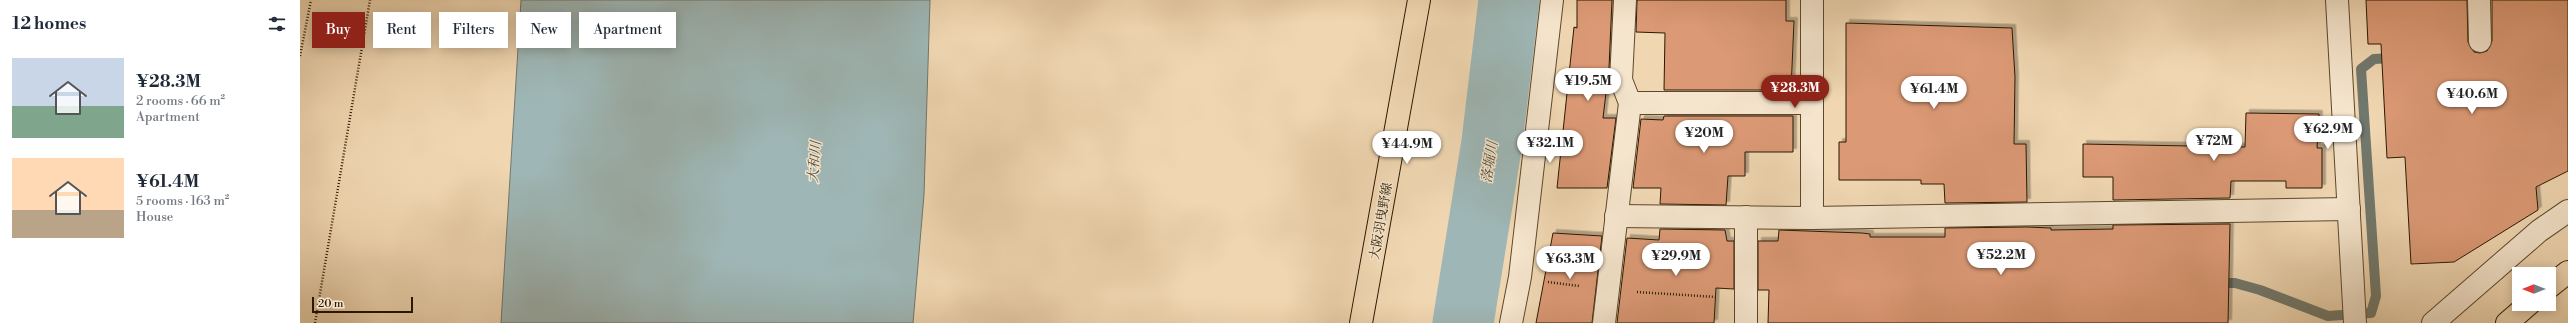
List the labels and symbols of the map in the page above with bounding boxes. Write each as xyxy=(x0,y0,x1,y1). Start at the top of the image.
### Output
pin: ¥19.5M xyxy=(1555,68,1621,102)
pin: ¥28.3M xyxy=(1762,75,1828,109)
pin: ¥61.4M xyxy=(1901,76,1967,110)
pin: ¥40.6M xyxy=(2439,81,2505,115)
pin: ¥62.9M xyxy=(2295,116,2361,150)
pin: ¥20M xyxy=(1680,120,1728,154)
pin: ¥72M xyxy=(2190,128,2238,162)
pin: ¥32.1M xyxy=(1517,130,1583,164)
pin: ¥44.9M xyxy=(1374,131,1440,165)
water label: 大和川 xyxy=(804,138,826,184)
water label: 落堀川 xyxy=(1478,138,1502,184)
street label: 大阪羽曳野線 xyxy=(1366,181,1396,261)
pin: ¥52.2M xyxy=(1968,242,2034,276)
pin: ¥29.9M xyxy=(1643,243,1709,277)
pin: ¥63.3M xyxy=(1537,246,1603,280)
north arrow xyxy=(2512,267,2556,311)
scale bar xyxy=(312,295,413,314)

